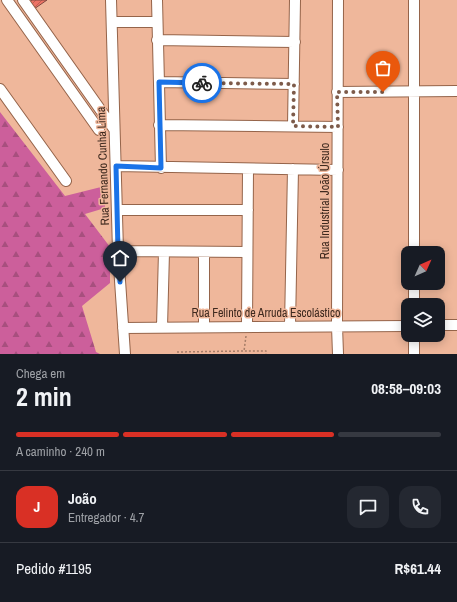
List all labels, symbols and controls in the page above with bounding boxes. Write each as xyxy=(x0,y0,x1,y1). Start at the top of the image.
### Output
pin xyxy=(366,51,400,92)
icon: bag xyxy=(372,57,394,79)
courier xyxy=(182,63,222,103)
icon: bike xyxy=(191,72,213,94)
street label: Rua Fernando Cunha Lima xyxy=(93,106,113,226)
street label: Rua Industrial João Úrsulo xyxy=(317,143,333,259)
pin xyxy=(103,241,137,282)
north arrow xyxy=(401,246,445,290)
map controls xyxy=(401,246,445,342)
icon: home xyxy=(109,247,131,269)
button: layers xyxy=(401,298,445,342)
street label: Rua Felinto de Arruda Escolástico xyxy=(192,305,340,321)
text: Chega em xyxy=(16,365,65,382)
text: 08:58–09:03 xyxy=(371,378,441,399)
text: 2 min xyxy=(16,379,72,414)
text: A caminho · 240 m xyxy=(16,443,105,460)
button: chat xyxy=(347,486,389,528)
button: phone xyxy=(399,486,441,528)
text: João xyxy=(68,488,97,509)
text: J xyxy=(34,496,40,517)
text: Entregador · 4.7 xyxy=(68,509,144,526)
text: Pedido #1195 xyxy=(16,558,92,579)
text: R$61.44 xyxy=(394,558,441,579)

